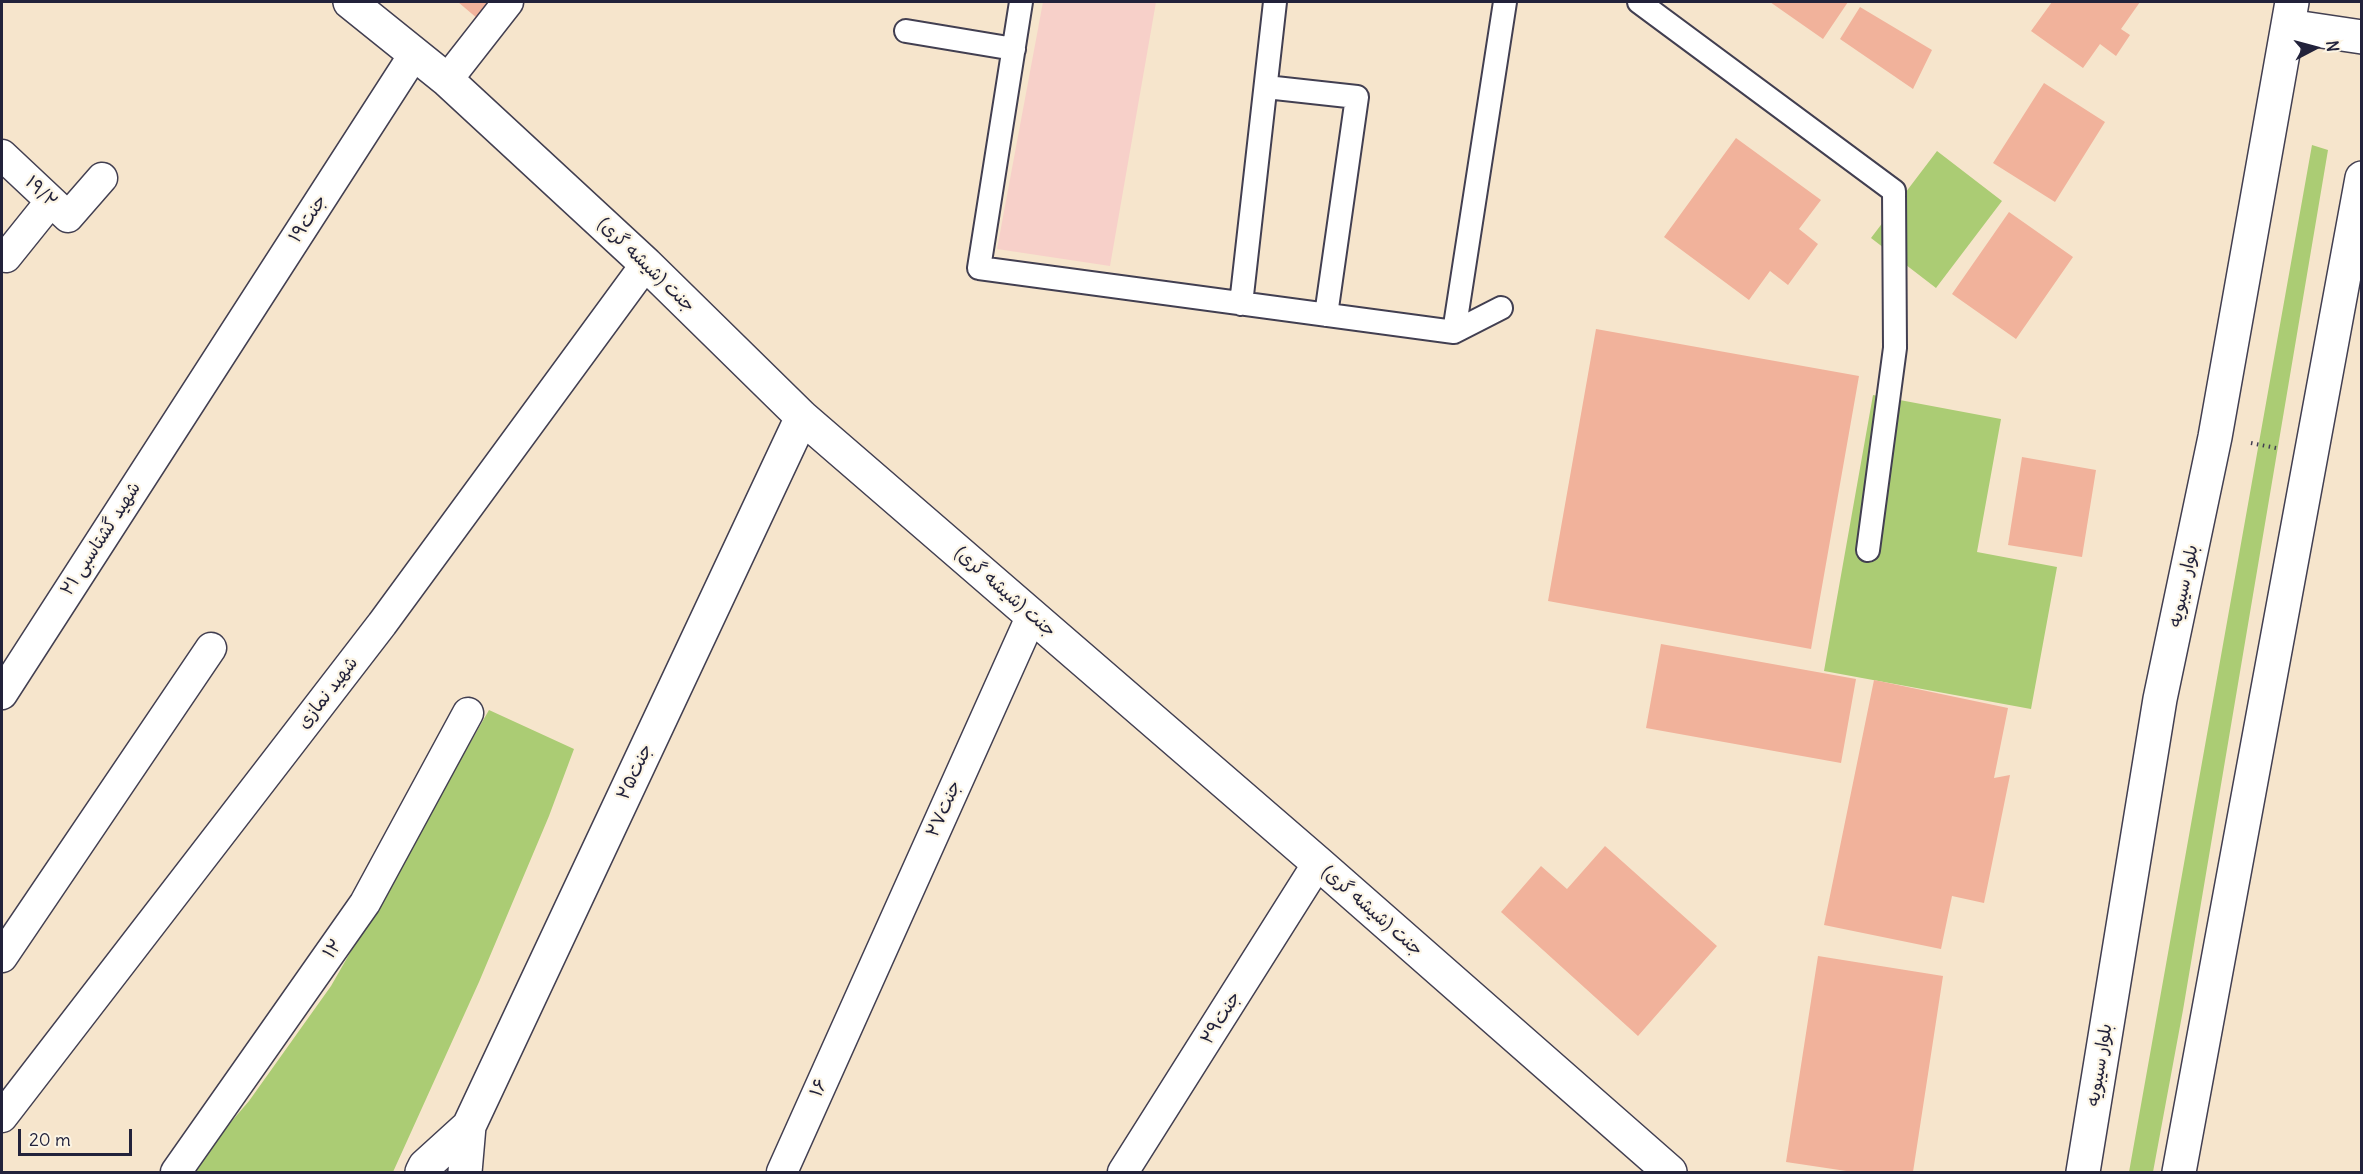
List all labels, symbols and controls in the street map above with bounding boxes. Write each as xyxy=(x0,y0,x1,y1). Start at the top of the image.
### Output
north arrow xyxy=(2285,18,2345,78)
text: N xyxy=(2322,40,2343,53)
street label: ۱۹/۲ xyxy=(20,172,62,212)
street label: جنت۱۹ xyxy=(285,191,331,247)
street label: جنت (شیشه گری) xyxy=(593,213,699,317)
street label: شهید گشتاسبی ۲۱ xyxy=(56,478,146,600)
street label: جنت (شیشه گری) xyxy=(950,542,1060,642)
street label: بلوار سیبویه xyxy=(2165,543,2203,629)
street label: شهید نمازی xyxy=(293,653,363,733)
street label: جنت۲۵ xyxy=(613,741,657,803)
street label: جنت۲۷ xyxy=(922,777,966,841)
street label: جنت (شیشه گری) xyxy=(1317,861,1427,961)
street label: ۱۲ xyxy=(319,935,347,963)
street label: جنت۲۹ xyxy=(1196,988,1246,1048)
street label: بلوار سیبویه xyxy=(2083,1022,2117,1108)
street label: ۱۶ xyxy=(806,1076,832,1100)
scale bar xyxy=(21,1117,135,1155)
text: 20 m xyxy=(29,1128,71,1151)

